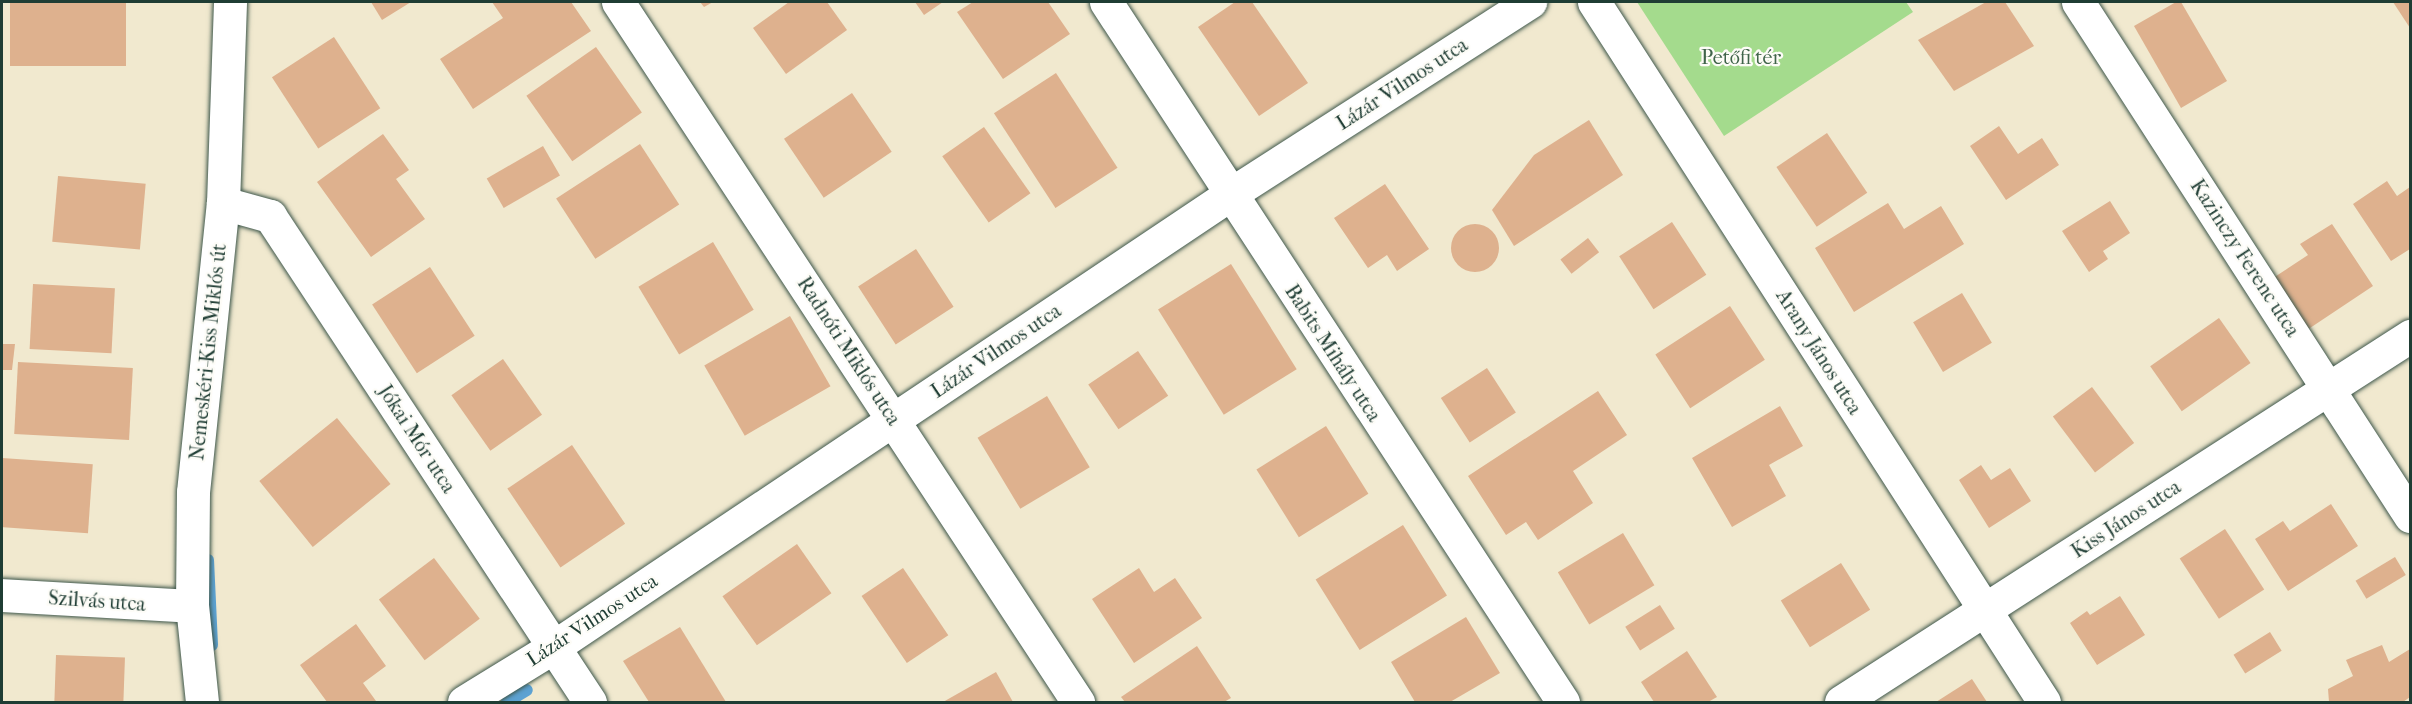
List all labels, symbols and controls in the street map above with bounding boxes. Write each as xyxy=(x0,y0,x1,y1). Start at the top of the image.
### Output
street label: Lázár Vilmos utca xyxy=(1332,33,1472,135)
park label: Petőfi tér xyxy=(1701,45,1781,69)
street label: Kazinczy Ferenc utca xyxy=(2185,175,2305,341)
street label: Nemeskéri-Kiss Miklós út xyxy=(185,243,231,461)
street label: Radnóti Miklós utca xyxy=(792,272,906,430)
street label: Babits Mihály utca xyxy=(1280,280,1386,426)
street label: Arany János utca xyxy=(1771,285,1867,419)
street label: Lázár Vilmos utca xyxy=(926,299,1066,403)
street label: Jókai Mór utca xyxy=(373,380,461,498)
street label: Kiss János utca xyxy=(2067,475,2185,563)
street label: Lázár Vilmos utca xyxy=(522,569,662,671)
street label: Szilvás utca xyxy=(48,586,146,616)

